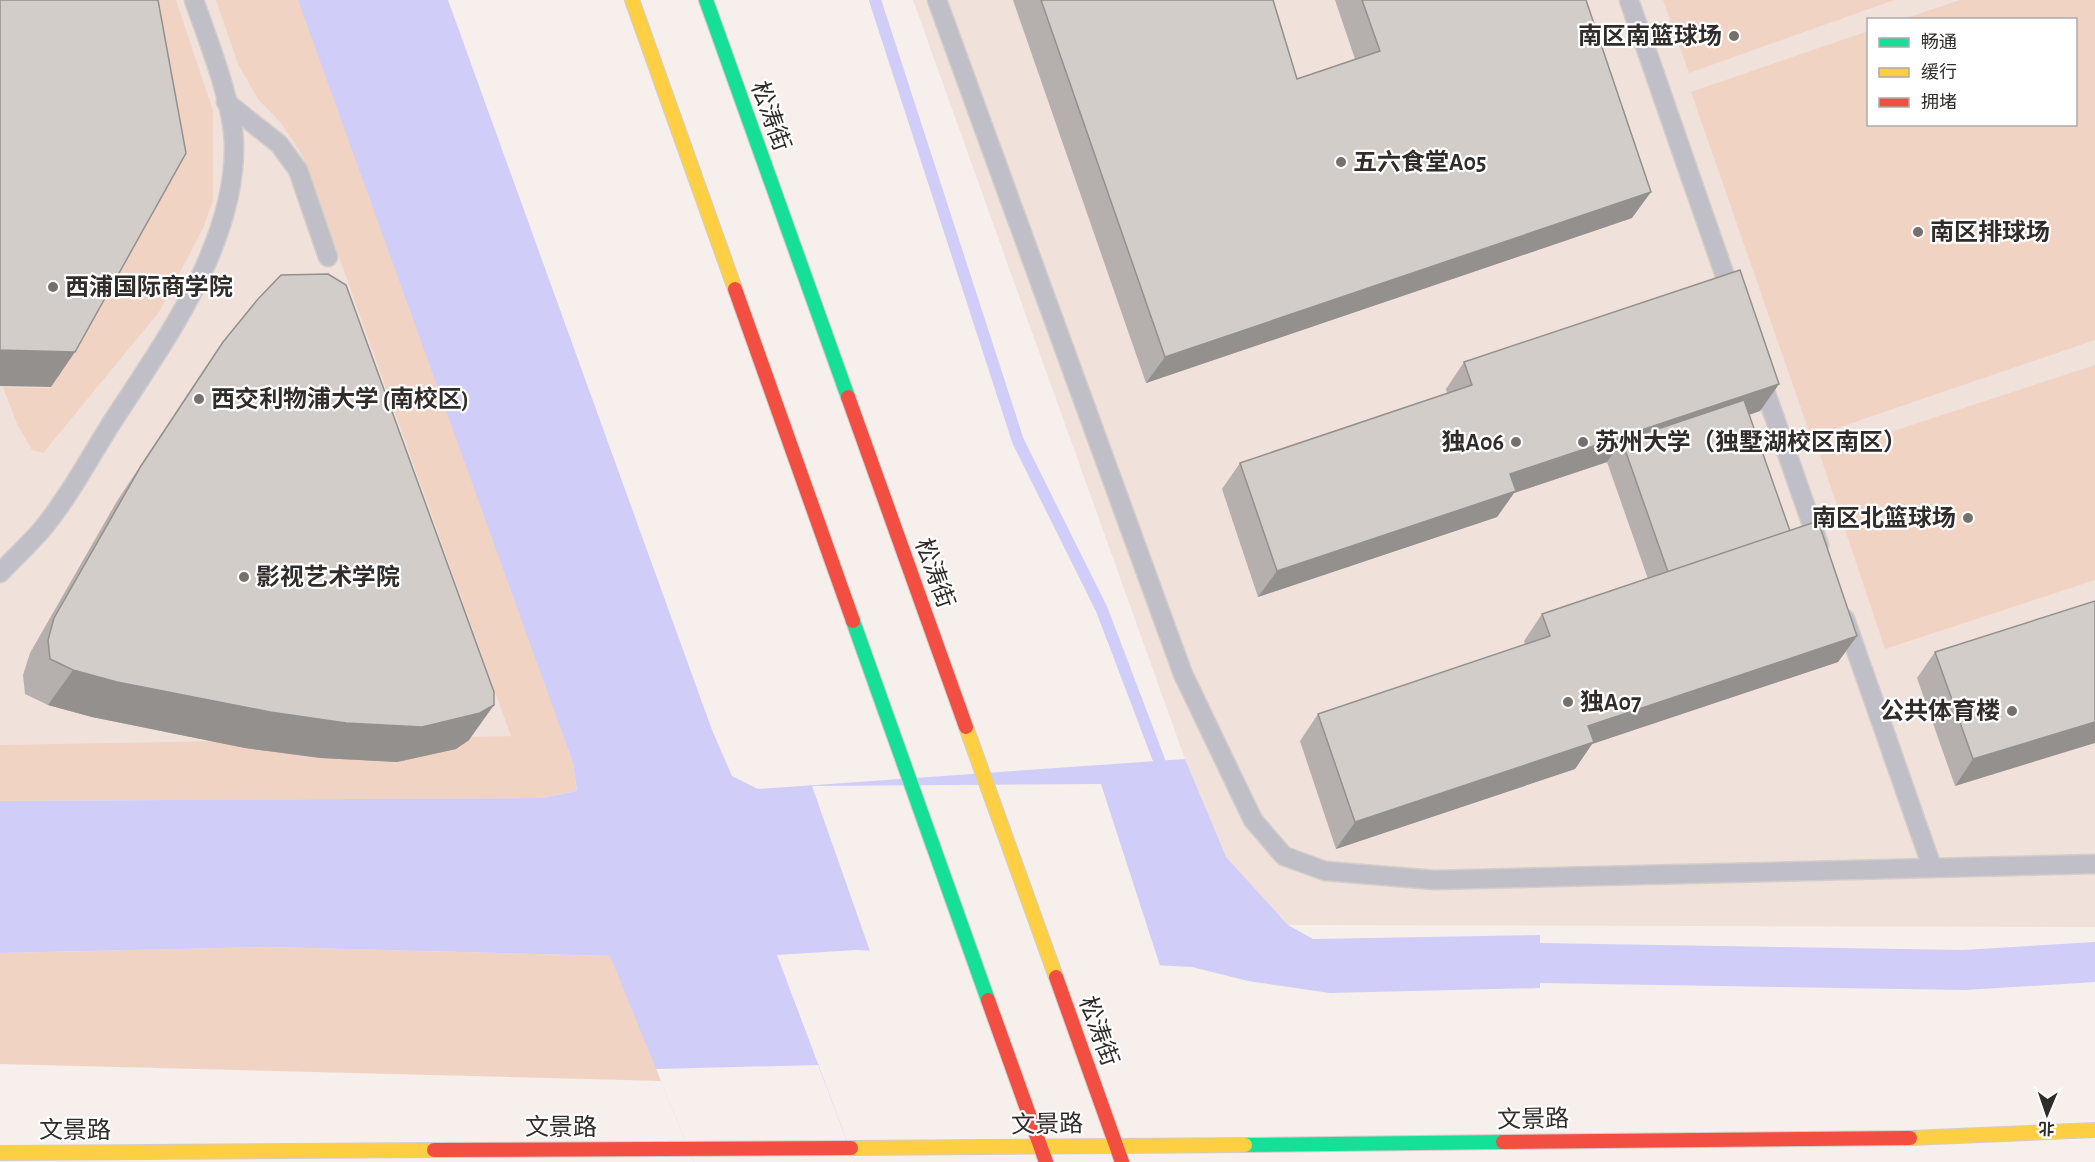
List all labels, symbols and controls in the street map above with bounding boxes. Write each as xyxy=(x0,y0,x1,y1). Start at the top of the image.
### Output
legend xyxy=(1867,18,2077,126)
place label: 南区南篮球场 xyxy=(1578,23,1722,49)
marker: 南区南篮球场 xyxy=(1727,29,1741,43)
text: 畅通 xyxy=(1921,32,1957,52)
text: 缓行 xyxy=(1921,62,1957,82)
street label: 松涛街 xyxy=(746,78,796,154)
text: 拥堵 xyxy=(1921,92,1957,112)
place label: 五六食堂A05 xyxy=(1353,149,1486,175)
marker: 五六食堂A05 xyxy=(1334,155,1348,169)
place label: 南区排球场 xyxy=(1930,219,2050,245)
marker: 南区排球场 xyxy=(1911,225,1925,239)
place label: 西浦国际商学院 xyxy=(65,274,233,300)
marker: 西浦国际商学院 xyxy=(46,280,60,294)
place label: 西交利物浦大学 (南校区) xyxy=(211,386,469,412)
marker: 西交利物浦大学 (南校区) xyxy=(192,392,206,406)
place label: 独A06 xyxy=(1442,429,1504,455)
place label: 苏州大学（独墅湖校区南区） xyxy=(1595,429,1907,455)
marker: 独A06 xyxy=(1509,435,1523,449)
marker: 苏州大学（独墅湖校区南区） xyxy=(1576,435,1590,449)
place label: 南区北篮球场 xyxy=(1812,505,1956,531)
marker: 南区北篮球场 xyxy=(1961,511,1975,525)
street label: 松涛街 xyxy=(910,535,960,611)
place label: 影视艺术学院 xyxy=(256,564,400,590)
marker: 影视艺术学院 xyxy=(237,570,251,584)
place label: 独A07 xyxy=(1580,689,1641,715)
marker: 独A07 xyxy=(1561,695,1575,709)
place label: 公共体育楼 xyxy=(1880,698,2000,724)
marker: 公共体育楼 xyxy=(2005,704,2019,718)
street label: 松涛街 xyxy=(1074,993,1124,1069)
north arrow xyxy=(2017,1084,2077,1144)
street label: 文景路 xyxy=(1497,1105,1569,1133)
street label: 文景路 xyxy=(1011,1110,1083,1138)
street label: 文景路 xyxy=(525,1114,597,1140)
street label: 文景路 xyxy=(39,1117,111,1143)
text: 北 xyxy=(2038,1120,2055,1137)

